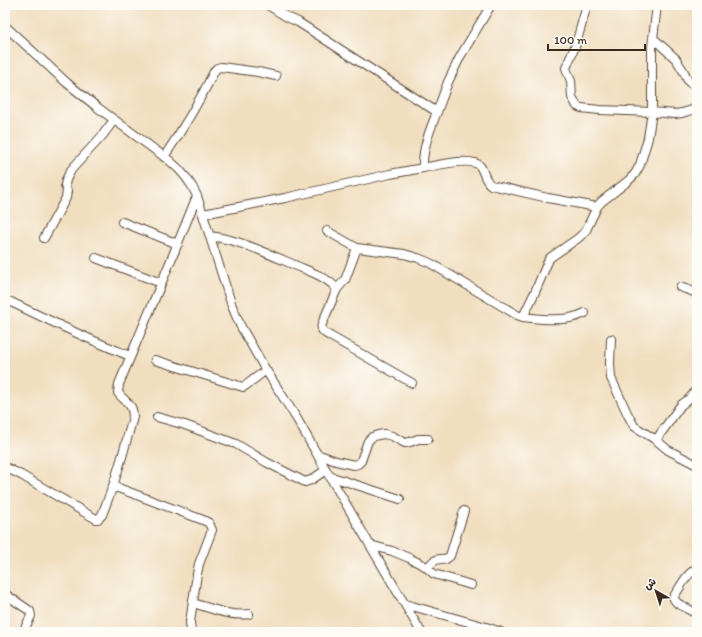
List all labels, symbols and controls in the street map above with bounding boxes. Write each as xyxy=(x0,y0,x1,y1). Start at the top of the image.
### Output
scale bar xyxy=(548,26,645,52)
text: 100 m xyxy=(554,33,587,47)
north arrow xyxy=(636,571,676,611)
text: ش xyxy=(641,575,659,592)

